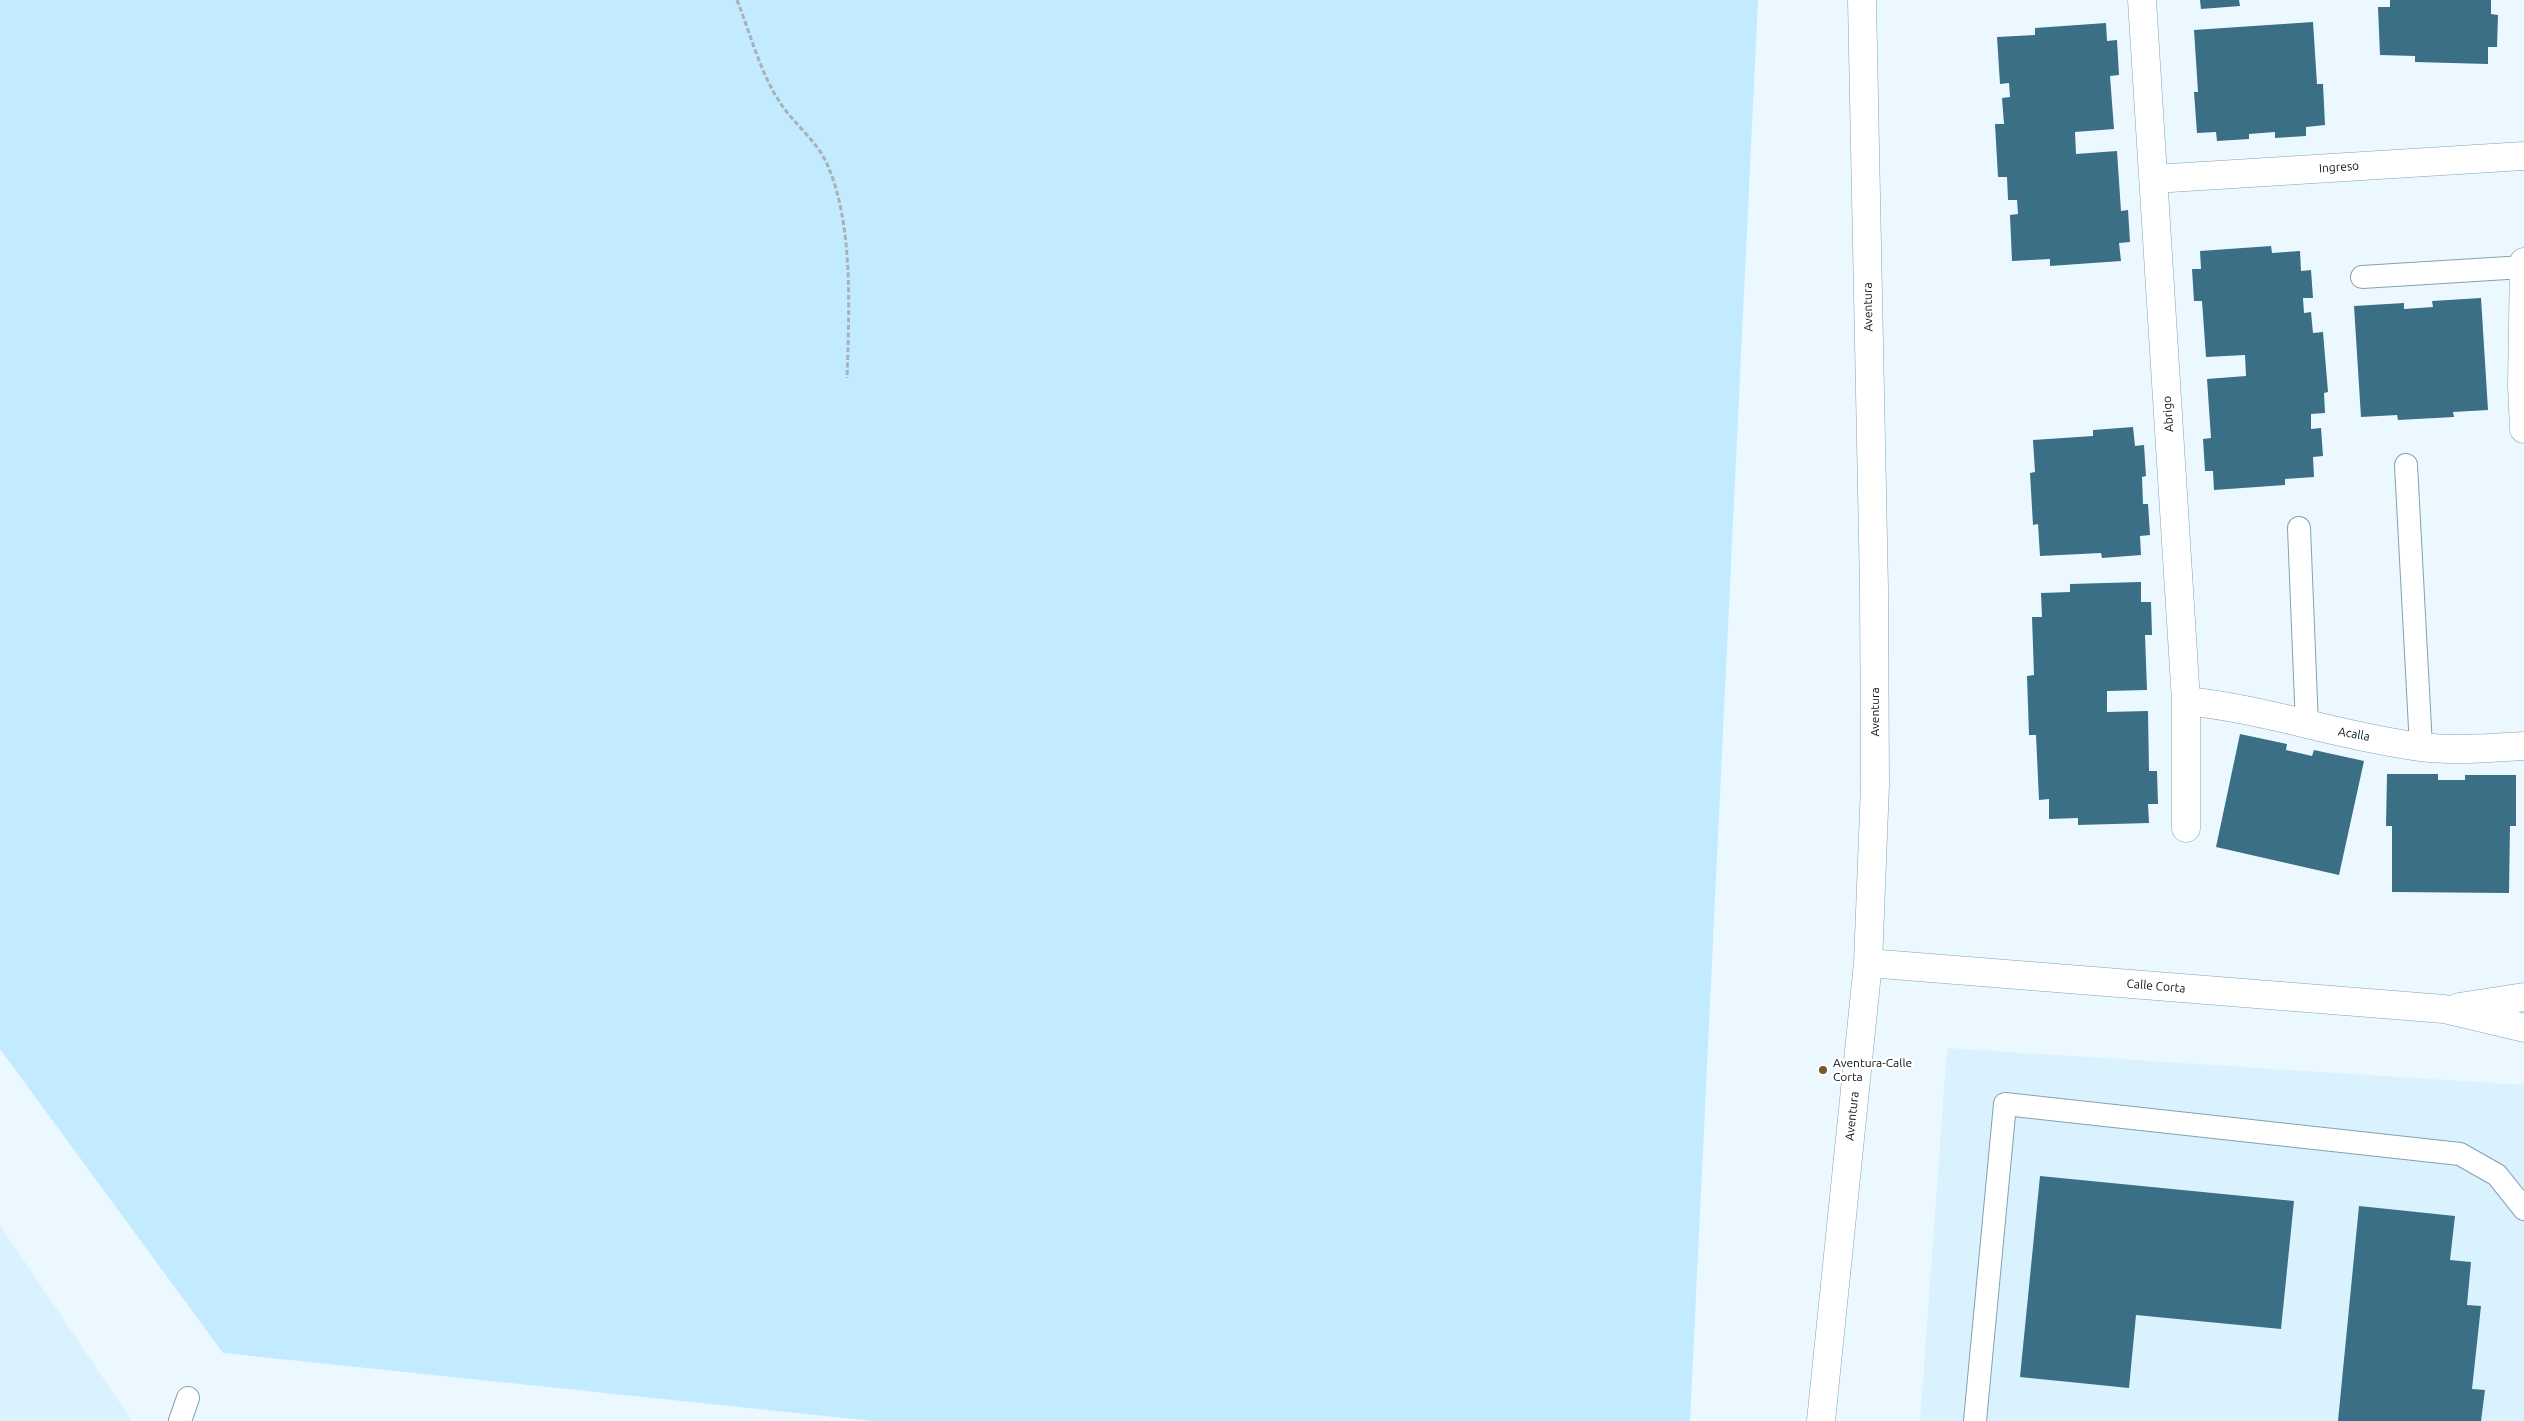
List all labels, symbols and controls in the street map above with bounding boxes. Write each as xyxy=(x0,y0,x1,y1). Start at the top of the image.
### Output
street label: Ingreso xyxy=(2318,158,2360,176)
street label: Aventura xyxy=(1860,282,1876,332)
street label: Abrigo xyxy=(2160,395,2176,433)
street label: Aventura xyxy=(1868,687,1882,737)
street label: Acalla xyxy=(2337,724,2371,744)
street label: Calle Corta xyxy=(2126,976,2186,996)
place label: Aventura-Calle Corta xyxy=(1833,1056,1912,1084)
marker: Aventura-Calle Corta xyxy=(1817,1064,1829,1076)
street label: Aventura xyxy=(1842,1091,1862,1141)

